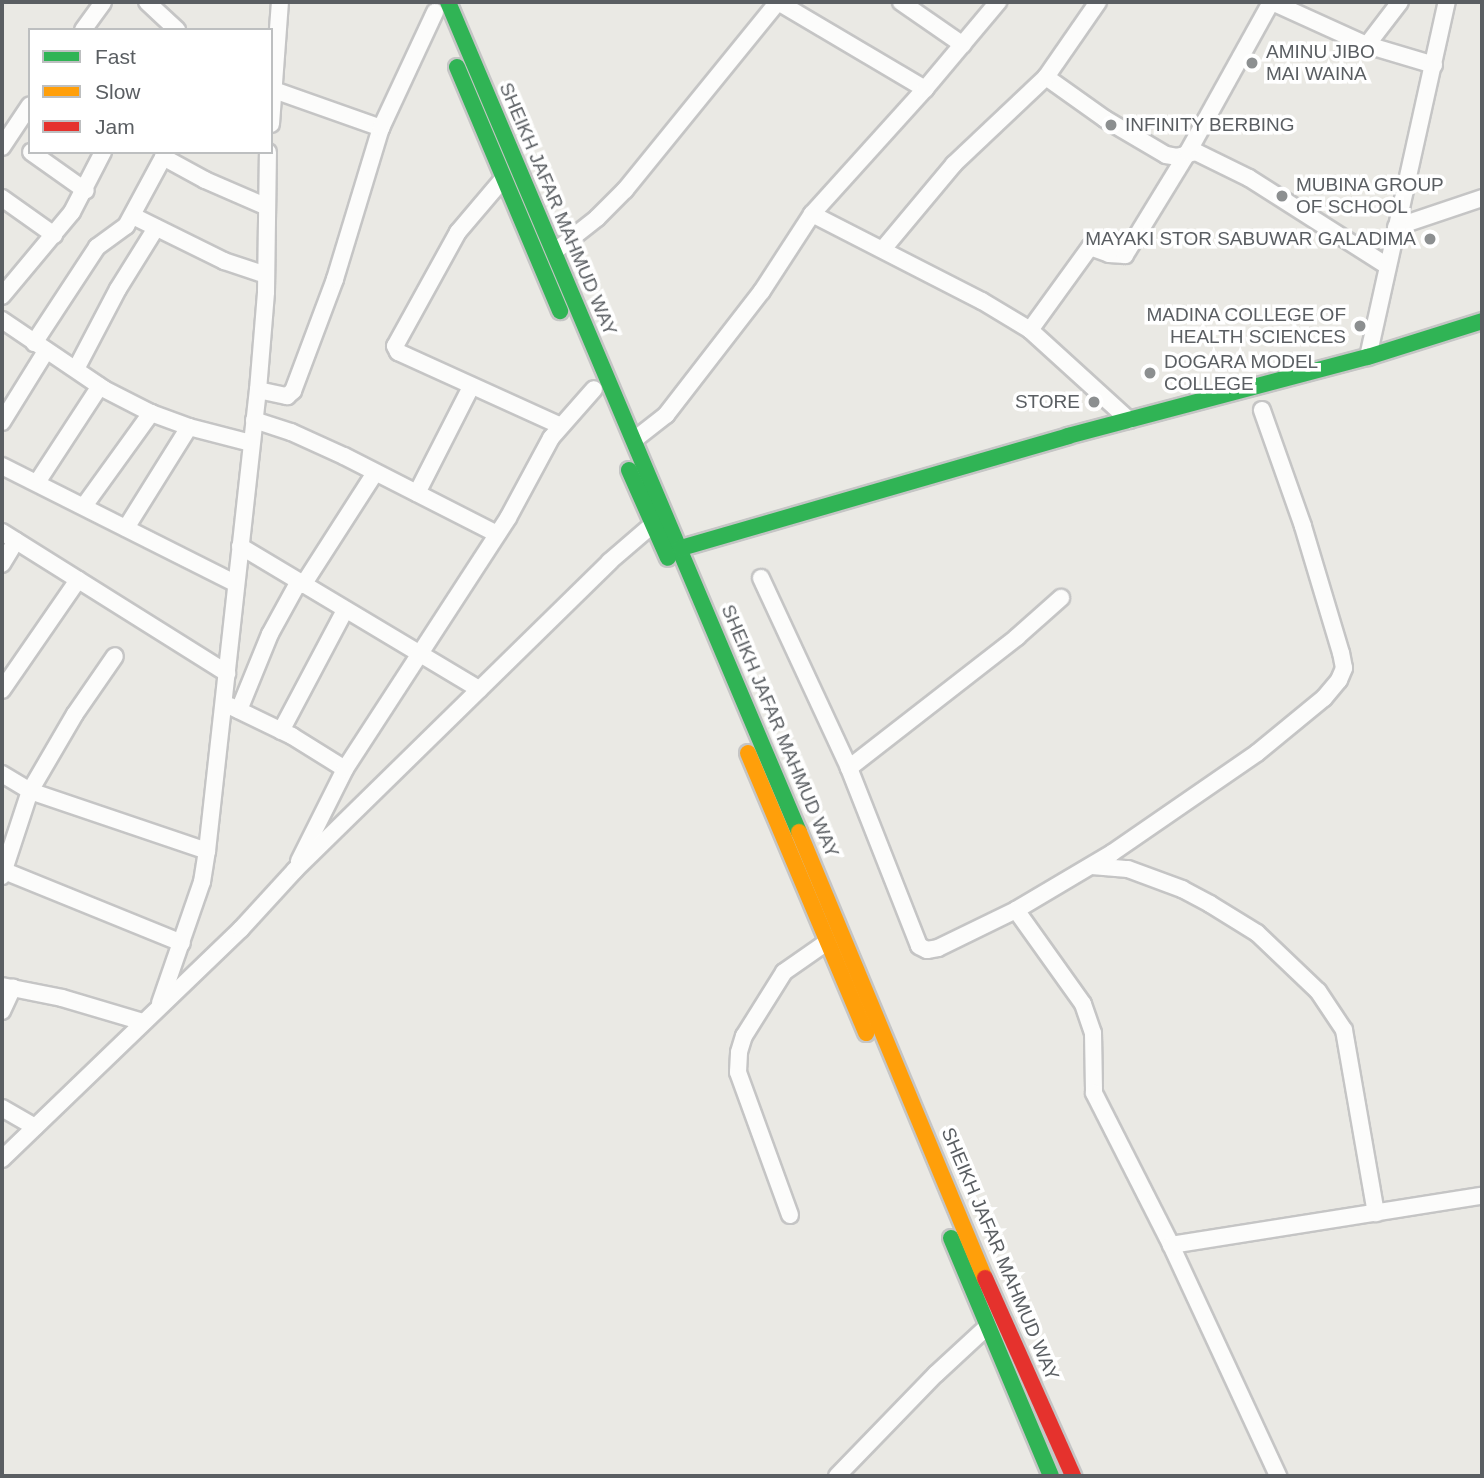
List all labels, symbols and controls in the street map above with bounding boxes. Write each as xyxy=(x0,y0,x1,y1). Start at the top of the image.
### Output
legend xyxy=(28,28,273,154)
place label: AMINU JIBO MAI WAINA xyxy=(1266,41,1375,85)
text: Fast xyxy=(95,45,136,68)
marker: AMINU JIBO MAI WAINA xyxy=(1244,55,1260,71)
street label: SHEIKH JAFAR MAHMUD WAY xyxy=(494,79,622,339)
text: Slow xyxy=(95,80,141,103)
place label: INFINITY BERBING xyxy=(1125,114,1295,136)
text: Jam xyxy=(95,115,135,138)
marker: INFINITY BERBING xyxy=(1103,117,1119,133)
place label: MUBINA GROUP OF SCHOOL xyxy=(1296,174,1445,218)
marker: MUBINA GROUP OF SCHOOL xyxy=(1274,188,1290,204)
place label: MAYAKI STOR SABUWAR GALADIMA xyxy=(1085,228,1416,250)
marker: MAYAKI STOR SABUWAR GALADIMA xyxy=(1422,231,1438,247)
place label: MADINA COLLEGE OF HEALTH SCIENCES xyxy=(1145,304,1346,348)
marker: MADINA COLLEGE OF HEALTH SCIENCES xyxy=(1352,318,1368,334)
place label: DOGARA MODEL COLLEGE xyxy=(1164,351,1319,395)
marker: DOGARA MODEL COLLEGE xyxy=(1142,365,1158,381)
place label: STORE xyxy=(1015,391,1080,413)
marker: STORE xyxy=(1086,394,1102,410)
street label: SHEIKH JAFAR MAHMUD WAY xyxy=(716,601,844,861)
street label: SHEIKH JAFAR MAHMUD WAY xyxy=(936,1124,1064,1384)

